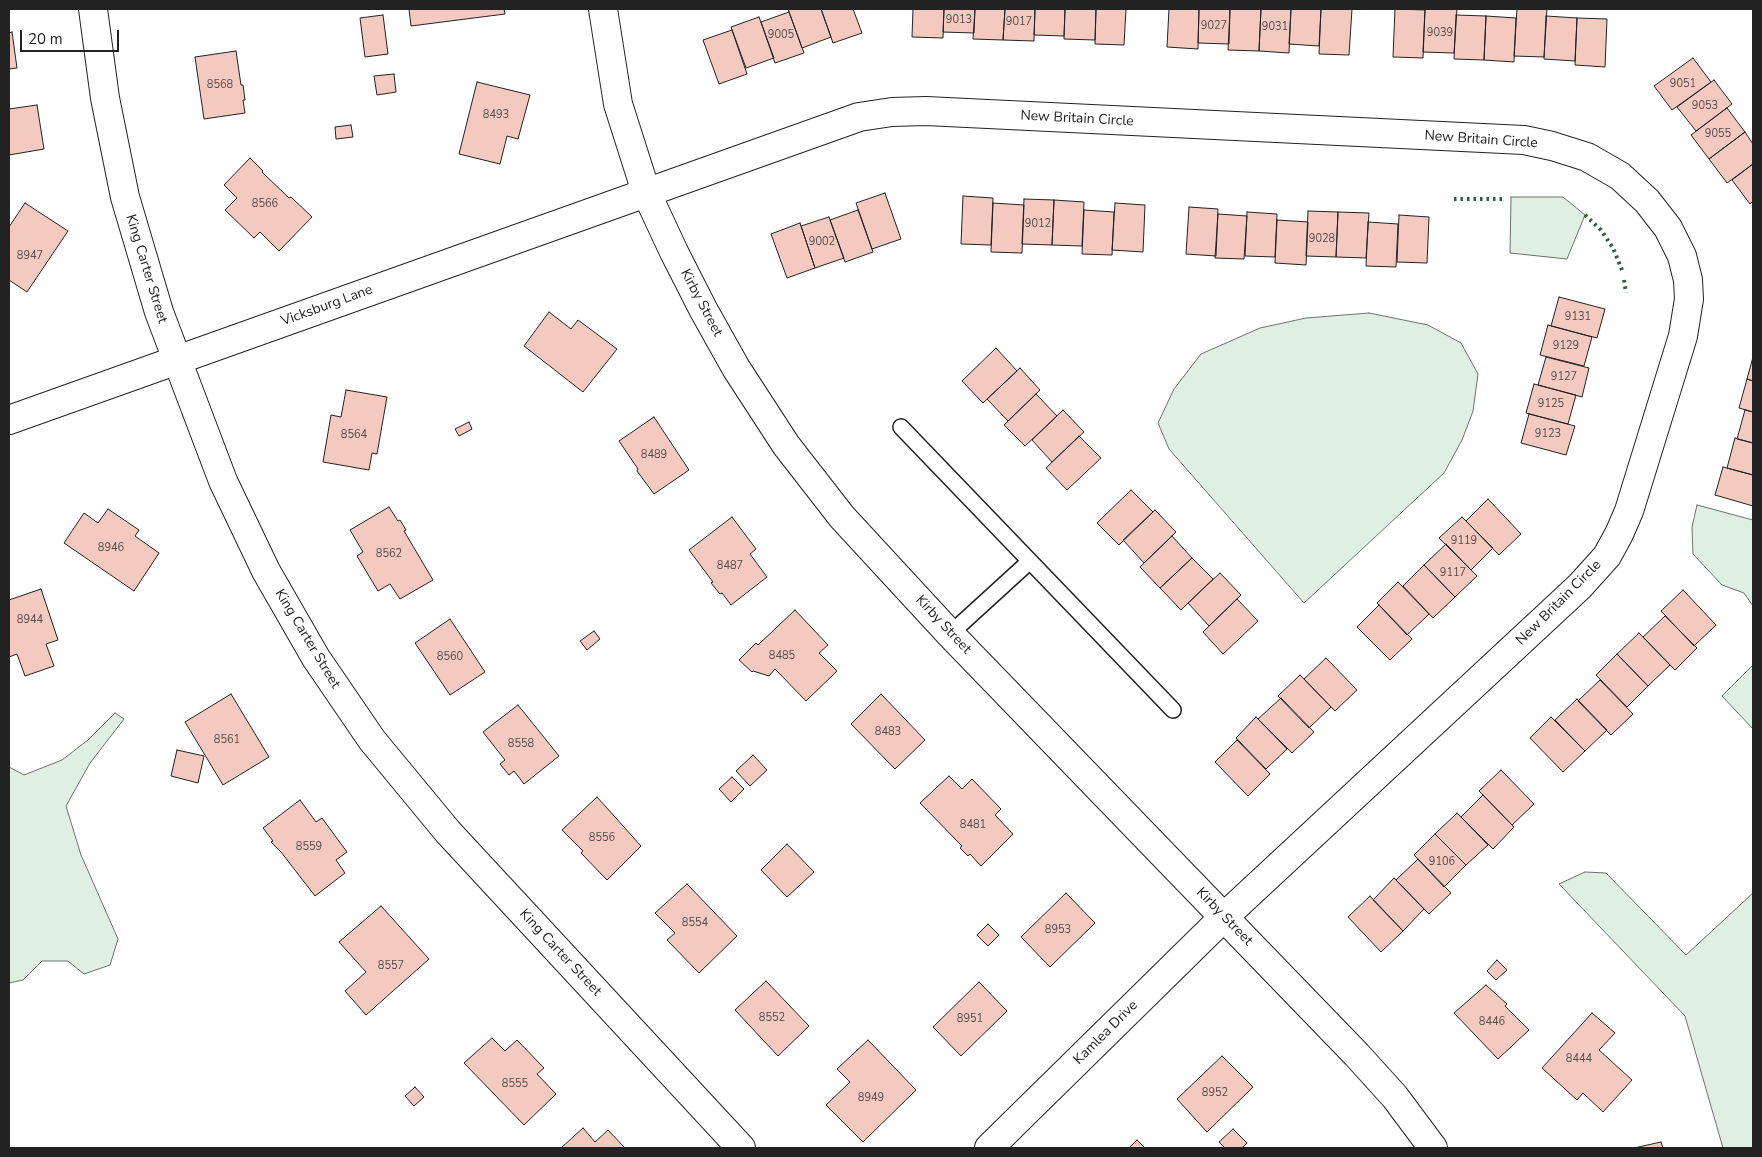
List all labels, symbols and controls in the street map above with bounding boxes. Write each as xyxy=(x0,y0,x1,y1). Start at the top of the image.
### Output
house number: 9013 xyxy=(946,13,972,27)
house number: 9017 xyxy=(1006,15,1032,29)
house number: 9027 xyxy=(1201,19,1227,33)
scale bar xyxy=(22,20,121,52)
house number: 9031 xyxy=(1262,20,1288,34)
house number: 9039 xyxy=(1427,26,1453,40)
house number: 9005 xyxy=(768,28,794,42)
text: 20 m xyxy=(28,29,63,49)
house number: 9051 xyxy=(1670,77,1696,91)
house number: 8568 xyxy=(207,78,233,92)
house number: 9053 xyxy=(1692,99,1718,113)
house number: 8493 xyxy=(483,108,509,122)
street label: New Britain Circle xyxy=(1020,108,1134,130)
house number: 9055 xyxy=(1705,127,1731,141)
street label: New Britain Circle xyxy=(1424,128,1538,152)
house number: 8566 xyxy=(252,197,278,211)
street label: King Carter Street xyxy=(121,213,171,325)
house number: 9012 xyxy=(1025,217,1051,231)
house number: 9028 xyxy=(1309,232,1335,246)
house number: 9002 xyxy=(809,235,835,249)
house number: 8947 xyxy=(17,249,43,263)
street label: Kirby Street xyxy=(676,266,726,340)
street label: Vicksburg Lane xyxy=(279,282,375,330)
house number: 9131 xyxy=(1565,310,1591,324)
house number: 9129 xyxy=(1553,339,1579,353)
house number: 9127 xyxy=(1551,370,1577,384)
house number: 9125 xyxy=(1538,397,1564,411)
house number: 9123 xyxy=(1535,427,1561,441)
house number: 8564 xyxy=(341,428,367,442)
house number: 8489 xyxy=(641,448,667,462)
house number: 9119 xyxy=(1451,534,1477,548)
house number: 8946 xyxy=(98,541,124,555)
house number: 8562 xyxy=(376,547,402,561)
street label: New Britain Circle xyxy=(1513,557,1605,649)
house number: 8487 xyxy=(717,559,743,573)
house number: 9117 xyxy=(1440,566,1466,580)
street label: King Carter Street xyxy=(271,586,343,692)
street label: Kirby Street xyxy=(912,592,974,658)
house number: 8944 xyxy=(17,613,43,627)
house number: 8485 xyxy=(769,649,795,663)
house number: 8560 xyxy=(437,650,463,664)
house number: 8483 xyxy=(875,725,901,739)
house number: 8561 xyxy=(214,733,240,747)
house number: 8558 xyxy=(508,737,534,751)
house number: 8481 xyxy=(960,818,986,832)
house number: 8556 xyxy=(589,831,615,845)
house number: 8559 xyxy=(296,840,322,854)
house number: 9106 xyxy=(1429,855,1455,869)
street label: Kirby Street xyxy=(1192,885,1256,949)
street label: King Carter Street xyxy=(515,906,605,1000)
house number: 8554 xyxy=(682,916,708,930)
house number: 8953 xyxy=(1045,923,1071,937)
house number: 8557 xyxy=(378,959,404,973)
street label: Kamlea Drive xyxy=(1070,997,1142,1069)
house number: 8552 xyxy=(759,1011,785,1025)
house number: 8951 xyxy=(957,1012,983,1026)
house number: 8446 xyxy=(1479,1015,1505,1029)
house number: 8444 xyxy=(1566,1052,1592,1066)
house number: 8555 xyxy=(502,1077,528,1091)
house number: 8952 xyxy=(1202,1086,1228,1100)
house number: 8949 xyxy=(858,1091,884,1105)

